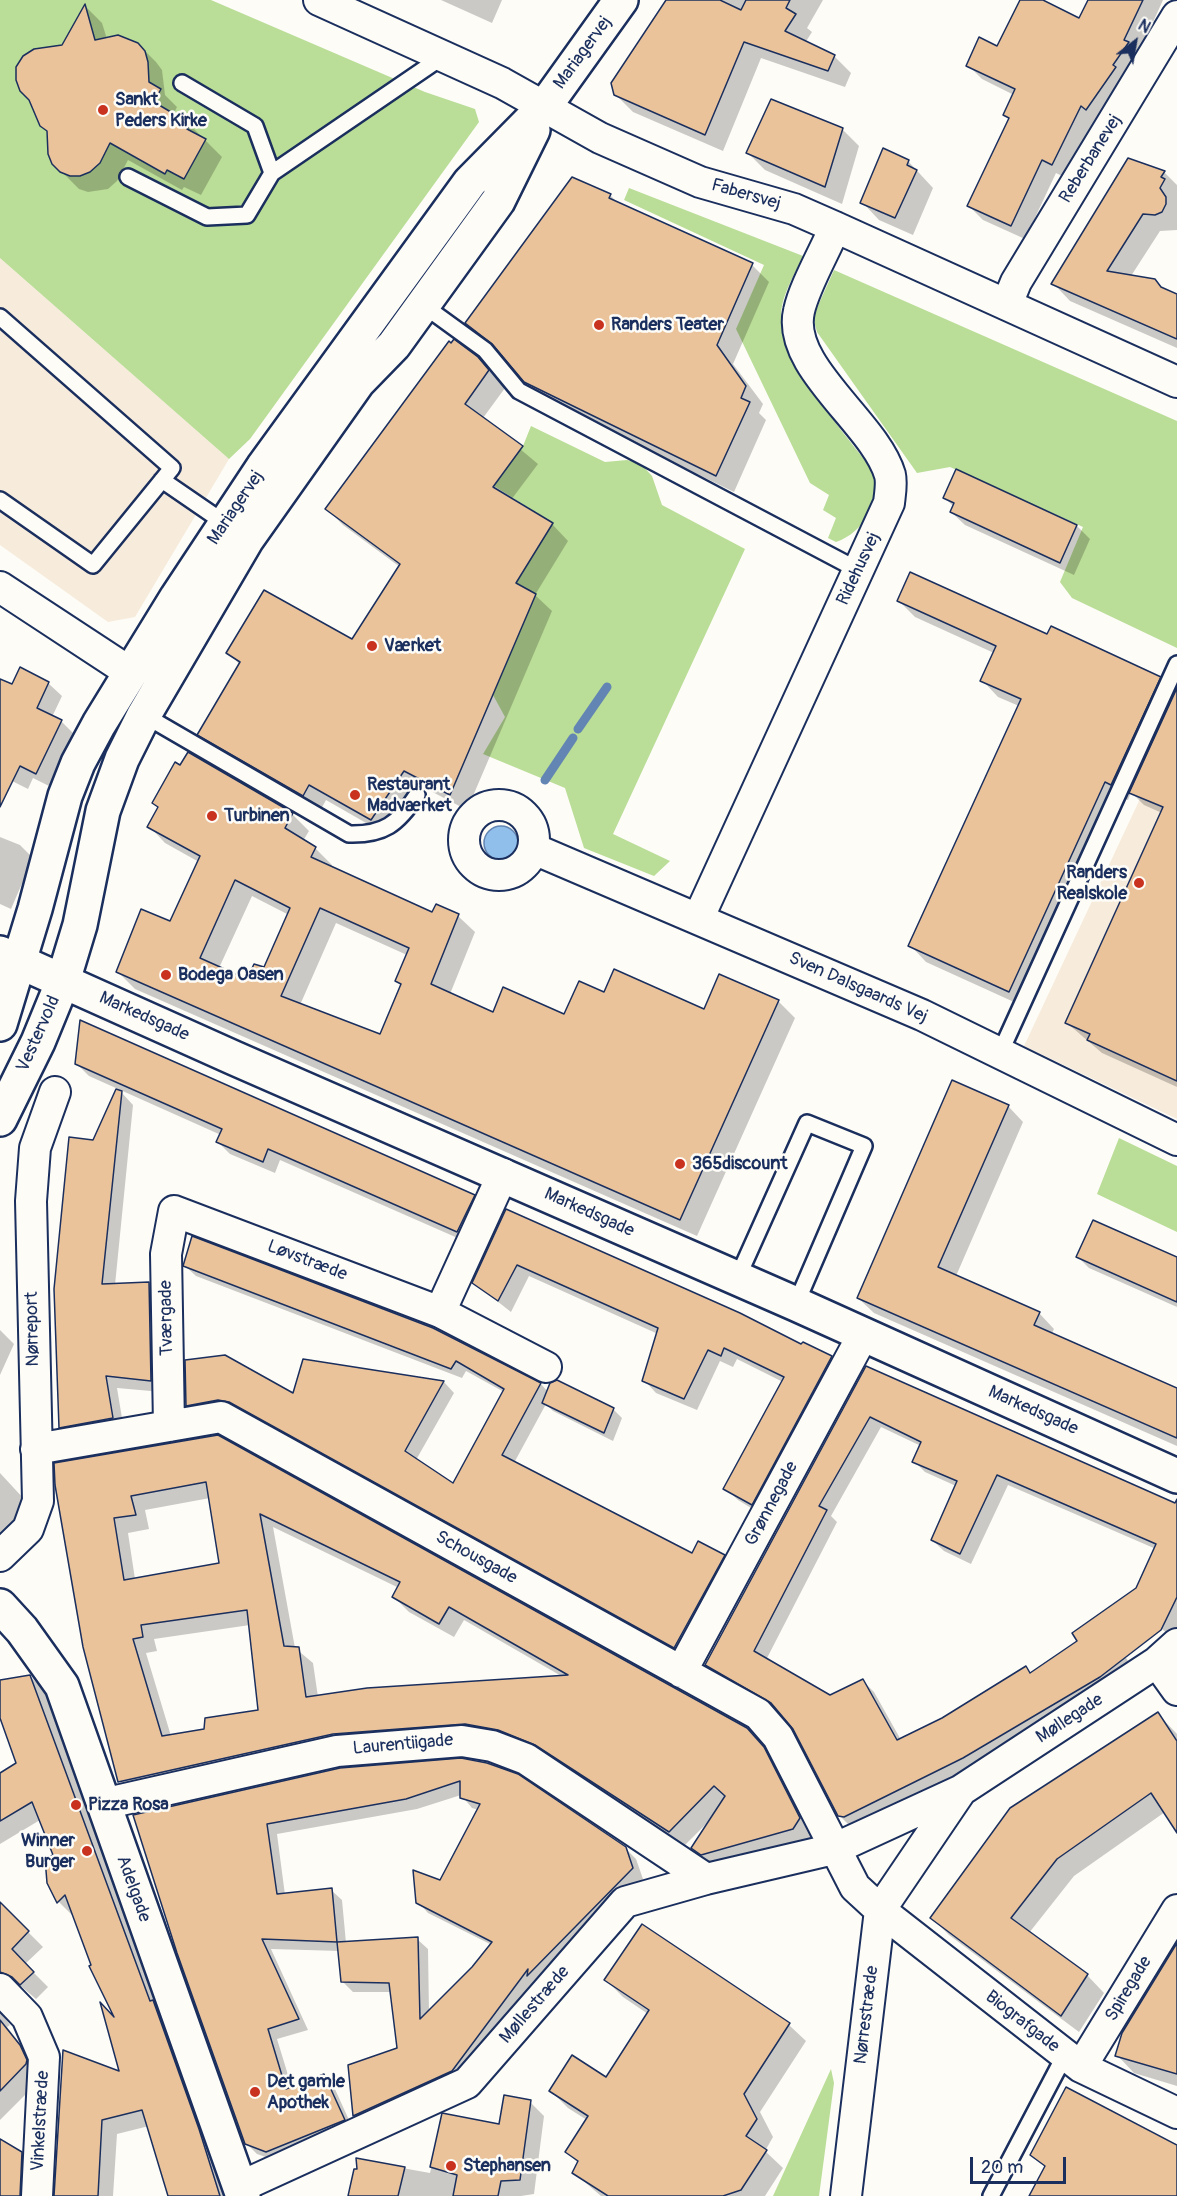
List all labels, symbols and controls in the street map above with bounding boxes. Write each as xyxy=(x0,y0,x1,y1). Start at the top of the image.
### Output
street label: Mariagervej xyxy=(549,12,617,94)
north arrow xyxy=(1105,12,1165,72)
text: N xyxy=(1134,15,1154,38)
place label: Sankt Peders Kirke xyxy=(115,89,207,132)
marker: Sankt Peders Kirke xyxy=(96,103,110,117)
street label: Reberbanevej xyxy=(1055,111,1127,207)
street label: Fabersvej xyxy=(709,175,783,215)
place label: Randers Teater xyxy=(611,314,724,336)
marker: Randers Teater xyxy=(592,318,606,332)
street label: Mariagervej xyxy=(203,467,269,549)
street label: Ridehusvej xyxy=(833,529,885,609)
place label: Værket xyxy=(384,635,441,657)
marker: Værket xyxy=(365,639,379,653)
place label: Restaurant Madværket xyxy=(367,774,452,816)
marker: Restaurant Madværket xyxy=(348,788,362,802)
place label: Turbinen xyxy=(224,805,290,827)
marker: Turbinen xyxy=(205,809,219,823)
place label: Randers Realskole xyxy=(1057,862,1127,904)
marker: Randers Realskole xyxy=(1132,876,1146,890)
street label: Sven Dalsgaards Vej xyxy=(785,948,931,1028)
place label: Bodega Oasen xyxy=(178,964,284,986)
marker: Bodega Oasen xyxy=(159,968,173,982)
street label: Markedsgade xyxy=(96,988,192,1046)
street label: Vestervold xyxy=(13,993,65,1075)
place label: 365discount xyxy=(692,1153,787,1175)
marker: 365discount xyxy=(673,1157,687,1171)
street label: Markedsgade xyxy=(541,1184,637,1242)
street label: Løvstræde xyxy=(264,1236,350,1286)
street label: Tværgade xyxy=(156,1280,178,1356)
street label: Nørreport xyxy=(22,1291,44,1367)
street label: Markedsgade xyxy=(985,1382,1081,1440)
street label: Grønnegade xyxy=(741,1458,803,1550)
street label: Schousgade xyxy=(431,1527,521,1589)
street label: Møllegade xyxy=(1033,1689,1107,1749)
street label: Laurentiigade xyxy=(352,1730,454,1760)
place label: Pizza Rosa xyxy=(88,1794,169,1816)
marker: Pizza Rosa xyxy=(69,1798,83,1812)
place label: Winner Burger xyxy=(21,1830,75,1872)
marker: Winner Burger xyxy=(80,1844,94,1858)
street label: Adelgade xyxy=(111,1853,155,1925)
street label: Spiregade xyxy=(1101,1952,1157,2026)
street label: Møllestræde xyxy=(495,1962,575,2048)
street label: Nørrestræde xyxy=(850,1964,884,2066)
street label: Biografgade xyxy=(981,1986,1063,2058)
street label: Vinkelstræde xyxy=(28,2070,54,2172)
place label: Det gamle Apothek xyxy=(267,2071,345,2114)
marker: Det gamle Apothek xyxy=(248,2085,262,2099)
scale bar xyxy=(973,2145,1069,2183)
place label: Stephansen xyxy=(463,2155,551,2177)
text: 20 m xyxy=(981,2156,1023,2179)
marker: Stephansen xyxy=(444,2159,458,2173)

